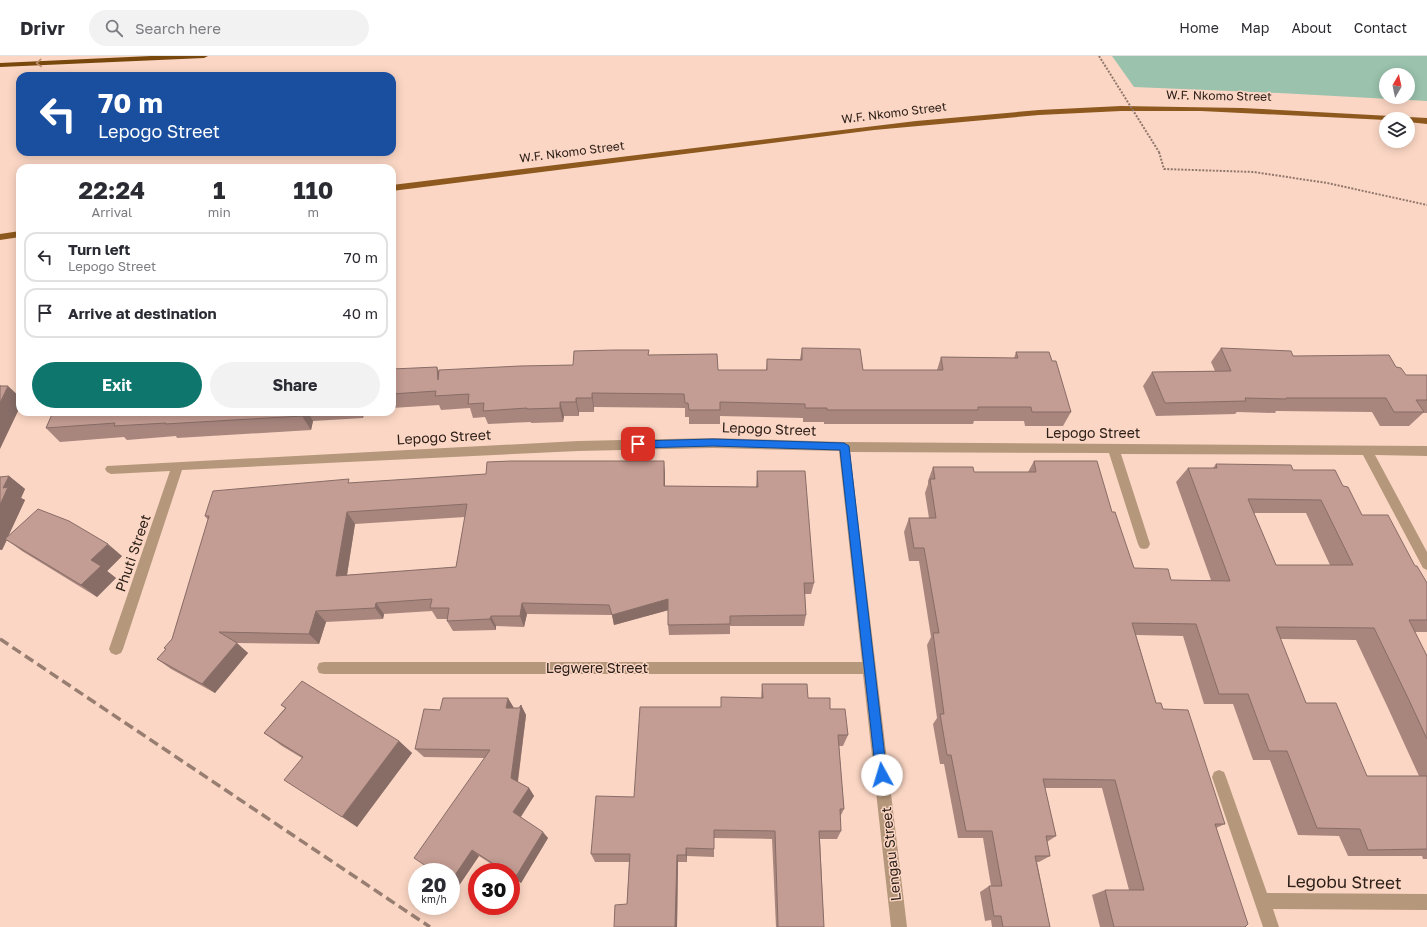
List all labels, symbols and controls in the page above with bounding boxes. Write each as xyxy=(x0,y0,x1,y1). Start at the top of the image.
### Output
search box xyxy=(89,10,369,46)
text: Drivr xyxy=(20,16,65,39)
icon: search xyxy=(103,17,125,39)
text: Search here xyxy=(135,19,221,37)
text: Home xyxy=(1179,19,1219,36)
text: Map xyxy=(1241,19,1269,36)
text: About xyxy=(1291,19,1332,36)
text: Contact xyxy=(1354,19,1407,36)
one-way arrow xyxy=(36,59,42,68)
north arrow xyxy=(1379,68,1415,104)
map controls xyxy=(1379,68,1415,148)
text: 70 m xyxy=(98,86,163,119)
street label: W.F. Nkomo Street xyxy=(1166,87,1272,104)
icon: left xyxy=(32,88,84,140)
street label: W.F. Nkomo Street xyxy=(840,99,948,126)
button: layers xyxy=(1379,112,1415,148)
text: Lepogo Street xyxy=(98,120,220,142)
street label: W.F. Nkomo Street xyxy=(518,138,626,165)
text: 22:24 xyxy=(79,175,145,204)
text: 1 xyxy=(213,175,225,204)
text: 110 xyxy=(293,175,333,204)
text: Arrival xyxy=(91,204,132,220)
text: min xyxy=(208,204,231,220)
text: m xyxy=(308,204,319,220)
text: Turn left xyxy=(68,240,130,258)
icon: left xyxy=(34,246,56,268)
text: 70 m xyxy=(344,248,378,266)
text: Lepogo Street xyxy=(68,258,156,274)
icon: arrive xyxy=(34,302,56,324)
text: Arrive at destination xyxy=(68,304,217,322)
text: 40 m xyxy=(343,304,378,322)
button: Exit xyxy=(32,362,202,408)
button: Share xyxy=(210,362,380,408)
street label: Lepogo Street xyxy=(721,418,817,439)
street label: Lepogo Street xyxy=(1046,424,1140,441)
street label: Lepogo Street xyxy=(396,426,492,447)
pin xyxy=(621,427,655,461)
icon: arrive xyxy=(627,433,649,455)
street label: Phuti Street xyxy=(111,512,154,594)
street label: Legwere Street xyxy=(546,659,648,676)
position arrow xyxy=(861,754,903,796)
street label: Lengau Street xyxy=(877,806,904,902)
speed limit sign: 30 xyxy=(468,863,520,915)
street label: Legobu Street xyxy=(1286,870,1402,893)
text: 20 xyxy=(421,872,447,896)
text: km/h xyxy=(421,893,447,905)

